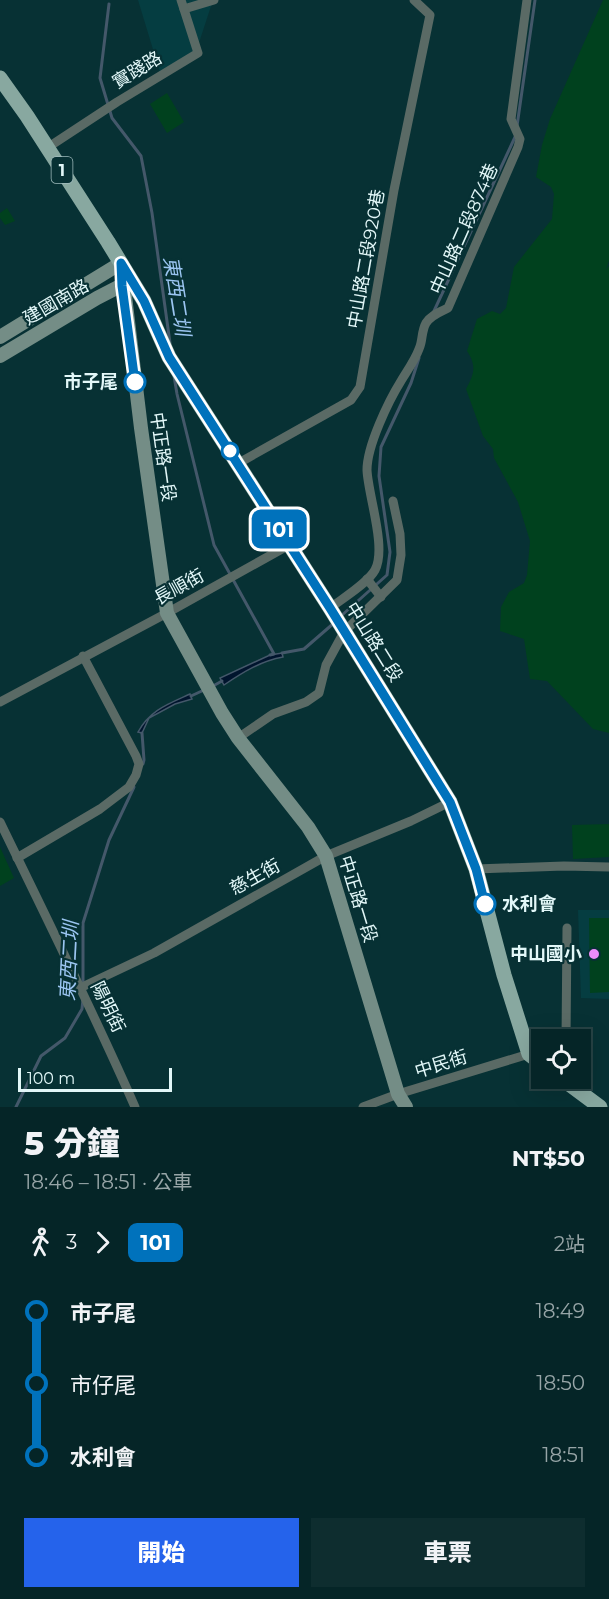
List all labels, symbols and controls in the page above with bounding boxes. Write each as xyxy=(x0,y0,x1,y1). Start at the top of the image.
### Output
street label: 實踐路 xyxy=(108,47,166,93)
road number: 1 xyxy=(52,157,72,183)
street label: 中山路二段874巷 xyxy=(425,160,503,298)
street label: 中山路二段920巷 xyxy=(343,188,389,330)
water label: 東西二圳 xyxy=(159,255,196,340)
street label: 建國南路 xyxy=(19,274,93,330)
place label: 市子尾 xyxy=(64,371,118,393)
marker: 市子尾 xyxy=(124,371,146,393)
street label: 中正路一段 xyxy=(146,411,180,503)
unlabelled marker xyxy=(221,442,239,460)
line badge: 101 xyxy=(244,510,314,548)
text: 101 xyxy=(264,517,294,542)
street label: 長順街 xyxy=(150,564,208,610)
street label: 中山路二段 xyxy=(341,598,407,686)
street label: 中正路一段 xyxy=(334,853,382,945)
street label: 慈生街 xyxy=(226,854,284,900)
marker: 水利會 xyxy=(474,893,496,915)
place label: 水利會 xyxy=(502,893,557,915)
water label: 東西二圳 xyxy=(55,917,83,1002)
place label: 中山國小 xyxy=(510,943,582,965)
marker: 中山國小 xyxy=(587,947,601,961)
street label: 陽明街 xyxy=(86,978,130,1036)
map controls xyxy=(531,1029,591,1089)
button: locate xyxy=(531,1029,591,1089)
street label: 中民街 xyxy=(412,1046,470,1082)
scale bar xyxy=(18,1065,172,1092)
text: 100 m xyxy=(27,1069,75,1088)
text: 5 分鐘 xyxy=(24,1123,120,1163)
text: NT$50 xyxy=(512,1145,585,1172)
text: 18:46 – 18:51 · 公車 xyxy=(24,1170,192,1194)
icon: walk xyxy=(24,1226,57,1259)
icon: forward xyxy=(86,1226,119,1259)
text: 3 xyxy=(66,1230,77,1254)
text: 101 xyxy=(140,1230,171,1255)
text: 2站 xyxy=(554,1232,585,1256)
text: 18:49 xyxy=(536,1299,585,1323)
text: 市子尾 xyxy=(70,1300,136,1327)
text: 18:50 xyxy=(536,1371,585,1395)
text: 市仔尾 xyxy=(70,1372,136,1399)
text: 18:51 xyxy=(542,1443,585,1467)
text: 水利會 xyxy=(70,1444,136,1471)
button: 開始 xyxy=(24,1518,299,1587)
button: 車票 xyxy=(311,1518,585,1587)

